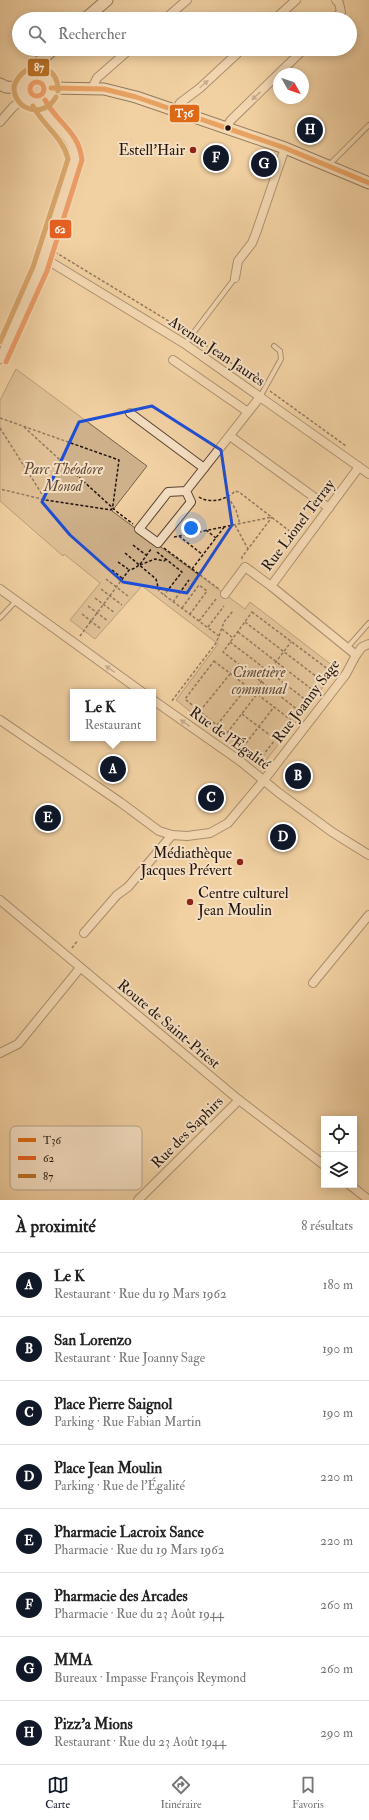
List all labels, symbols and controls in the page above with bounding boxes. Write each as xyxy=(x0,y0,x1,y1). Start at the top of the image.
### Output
search box xyxy=(12,12,357,56)
icon: search xyxy=(26,23,48,45)
text: Rechercher xyxy=(58,25,126,44)
line badge: 87 xyxy=(27,58,50,77)
text: 87 xyxy=(34,61,45,74)
north arrow xyxy=(273,68,309,104)
one-way arrow xyxy=(199,80,208,89)
one-way arrow xyxy=(251,91,261,101)
line badge: T36 xyxy=(169,104,200,123)
text: T36 xyxy=(174,107,194,120)
pin: H xyxy=(297,115,323,145)
unlabelled marker xyxy=(223,123,233,133)
place label: Estell'Hair xyxy=(118,141,185,160)
pin: F xyxy=(203,143,229,173)
marker: Estell'Hair xyxy=(188,145,198,155)
pin: G xyxy=(251,149,277,179)
line badge: 62 xyxy=(49,219,72,239)
text: 62 xyxy=(54,223,66,236)
street label: Avenue Jean Jaurès xyxy=(163,312,269,392)
park label: Parc Théodore Monod xyxy=(22,460,104,496)
street label: Rue Lionel Terray xyxy=(258,475,339,575)
your location xyxy=(181,518,201,538)
street label: Rue Joanny Sage xyxy=(269,656,345,748)
park label: Cimetière communal xyxy=(232,663,288,699)
one-way arrow xyxy=(105,665,115,673)
popup xyxy=(70,689,156,741)
text: Le K xyxy=(85,698,116,717)
street label: Rue de l'Égalité xyxy=(186,701,276,775)
text: Restaurant xyxy=(85,717,141,733)
one-way arrow xyxy=(180,719,191,727)
pin: A xyxy=(100,754,126,784)
pin: B xyxy=(285,761,311,791)
pin: C xyxy=(198,783,224,813)
pin: E xyxy=(35,803,61,833)
pin: D xyxy=(270,822,296,852)
place label: Médiathèque Jacques Prévert xyxy=(139,844,232,881)
marker: Médiathèque Jacques Prévert xyxy=(235,857,245,867)
place label: Centre culturel Jean Moulin xyxy=(197,884,289,921)
marker: Centre culturel Jean Moulin xyxy=(185,897,195,907)
street label: Route de Saint-Priest xyxy=(113,976,224,1073)
street label: Rue des Saphirs xyxy=(147,1092,228,1173)
map controls xyxy=(321,1116,357,1188)
button: locate xyxy=(321,1116,357,1152)
legend xyxy=(10,1126,142,1190)
text: T36 xyxy=(43,1134,62,1147)
text: 62 xyxy=(43,1152,55,1165)
button: layers xyxy=(321,1152,357,1188)
text: 87 xyxy=(43,1170,53,1183)
text: À proximité xyxy=(16,1216,96,1237)
text: 8 résultats xyxy=(301,1218,353,1234)
text: Le K xyxy=(54,1267,85,1286)
text: A xyxy=(25,1277,33,1293)
text: 180 m xyxy=(323,1277,353,1293)
text: Restaurant · Rue du 19 Mars 1962 xyxy=(54,1286,227,1302)
text: San Lorenzo xyxy=(54,1331,132,1350)
text: B xyxy=(25,1341,33,1357)
text: 190 m xyxy=(322,1341,353,1357)
text: Restaurant · Rue Joanny Sage xyxy=(54,1350,205,1366)
text: Place Pierre Saignol xyxy=(54,1395,172,1414)
text: C xyxy=(24,1405,34,1421)
text: 190 m xyxy=(322,1405,353,1421)
text: Parking · Rue Fabian Martin xyxy=(54,1414,201,1430)
text: Place Jean Moulin xyxy=(54,1459,162,1478)
text: D xyxy=(24,1469,34,1485)
text: 220 m xyxy=(320,1469,353,1485)
text: Parking · Rue de l'Égalité xyxy=(54,1478,185,1494)
text: Pharmacie Lacroix Sance xyxy=(54,1523,204,1542)
text: E xyxy=(24,1533,34,1549)
text: 220 m xyxy=(320,1533,353,1549)
text: Pharmacie · Rue du 19 Mars 1962 xyxy=(54,1542,224,1558)
text: Pharmacie des Arcades xyxy=(54,1587,188,1606)
text: F xyxy=(25,1597,33,1613)
text: 260 m xyxy=(320,1597,353,1613)
text: Pharmacie · Rue du 23 Août 1944 xyxy=(54,1606,224,1622)
text: MMA xyxy=(54,1651,93,1670)
text: G xyxy=(24,1661,34,1677)
text: 260 m xyxy=(320,1661,353,1677)
text: Bureaux · Impasse François Reymond xyxy=(54,1670,246,1686)
text: Pizz'a Mions xyxy=(54,1715,133,1734)
text: H xyxy=(24,1725,34,1741)
text: 290 m xyxy=(320,1725,353,1741)
text: Restaurant · Rue du 23 Août 1944 xyxy=(54,1734,226,1750)
tab: Carte xyxy=(45,1774,70,1811)
tab: Itinéraire xyxy=(160,1774,202,1811)
tab: Favoris xyxy=(292,1774,324,1811)

